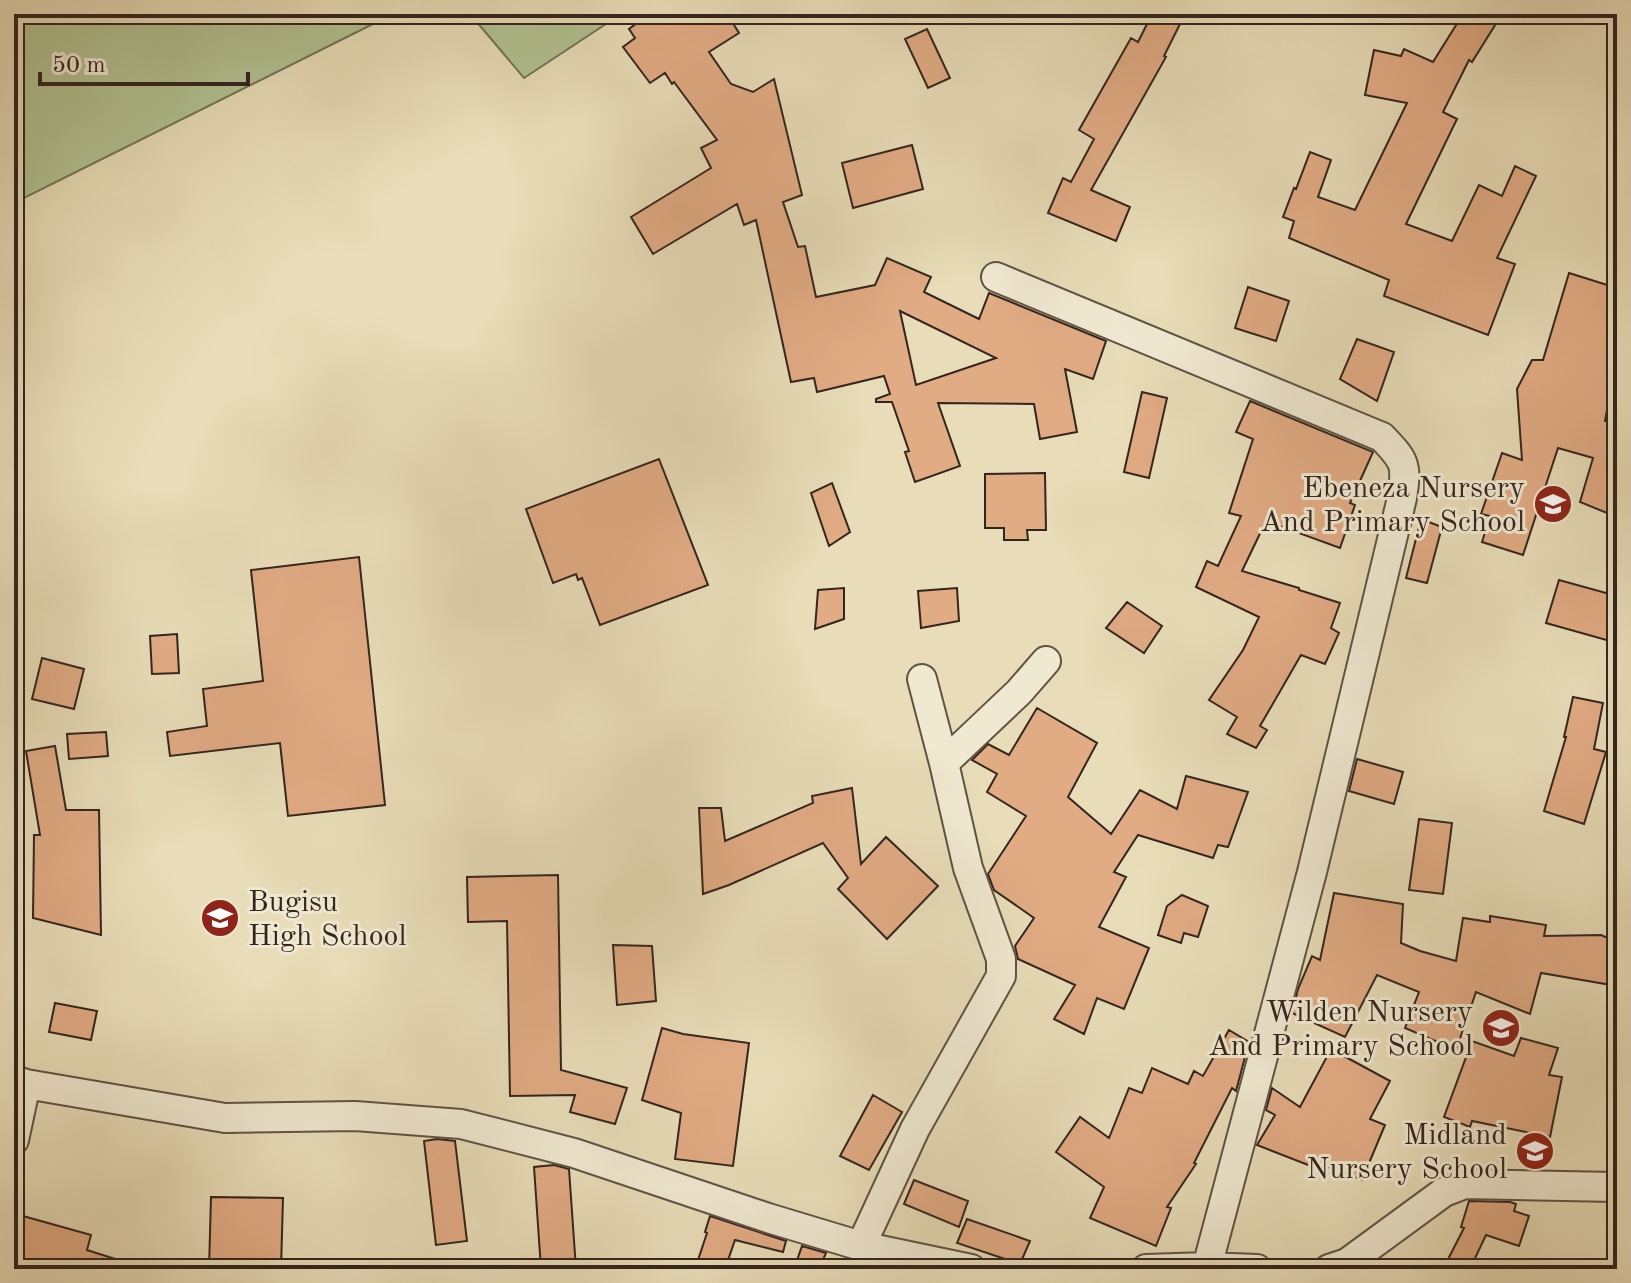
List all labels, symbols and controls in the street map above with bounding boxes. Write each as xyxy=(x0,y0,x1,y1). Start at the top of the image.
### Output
scale bar xyxy=(40,36,248,86)
text: 50 m xyxy=(52,54,106,78)
place label: Ebeneza Nursery And Primary School xyxy=(1260,474,1525,538)
school or university icon: Ebeneza Nursery And Primary School xyxy=(1532,483,1574,525)
place label: Bugisu High School xyxy=(248,888,407,952)
school or university icon: Bugisu High School xyxy=(199,897,241,939)
place label: Wilden Nursery And Primary School xyxy=(1208,998,1473,1062)
school or university icon: Wilden Nursery And Primary School xyxy=(1480,1007,1522,1049)
place label: Midland Nursery School xyxy=(1306,1121,1507,1185)
school or university icon: Midland Nursery School xyxy=(1514,1130,1556,1172)

